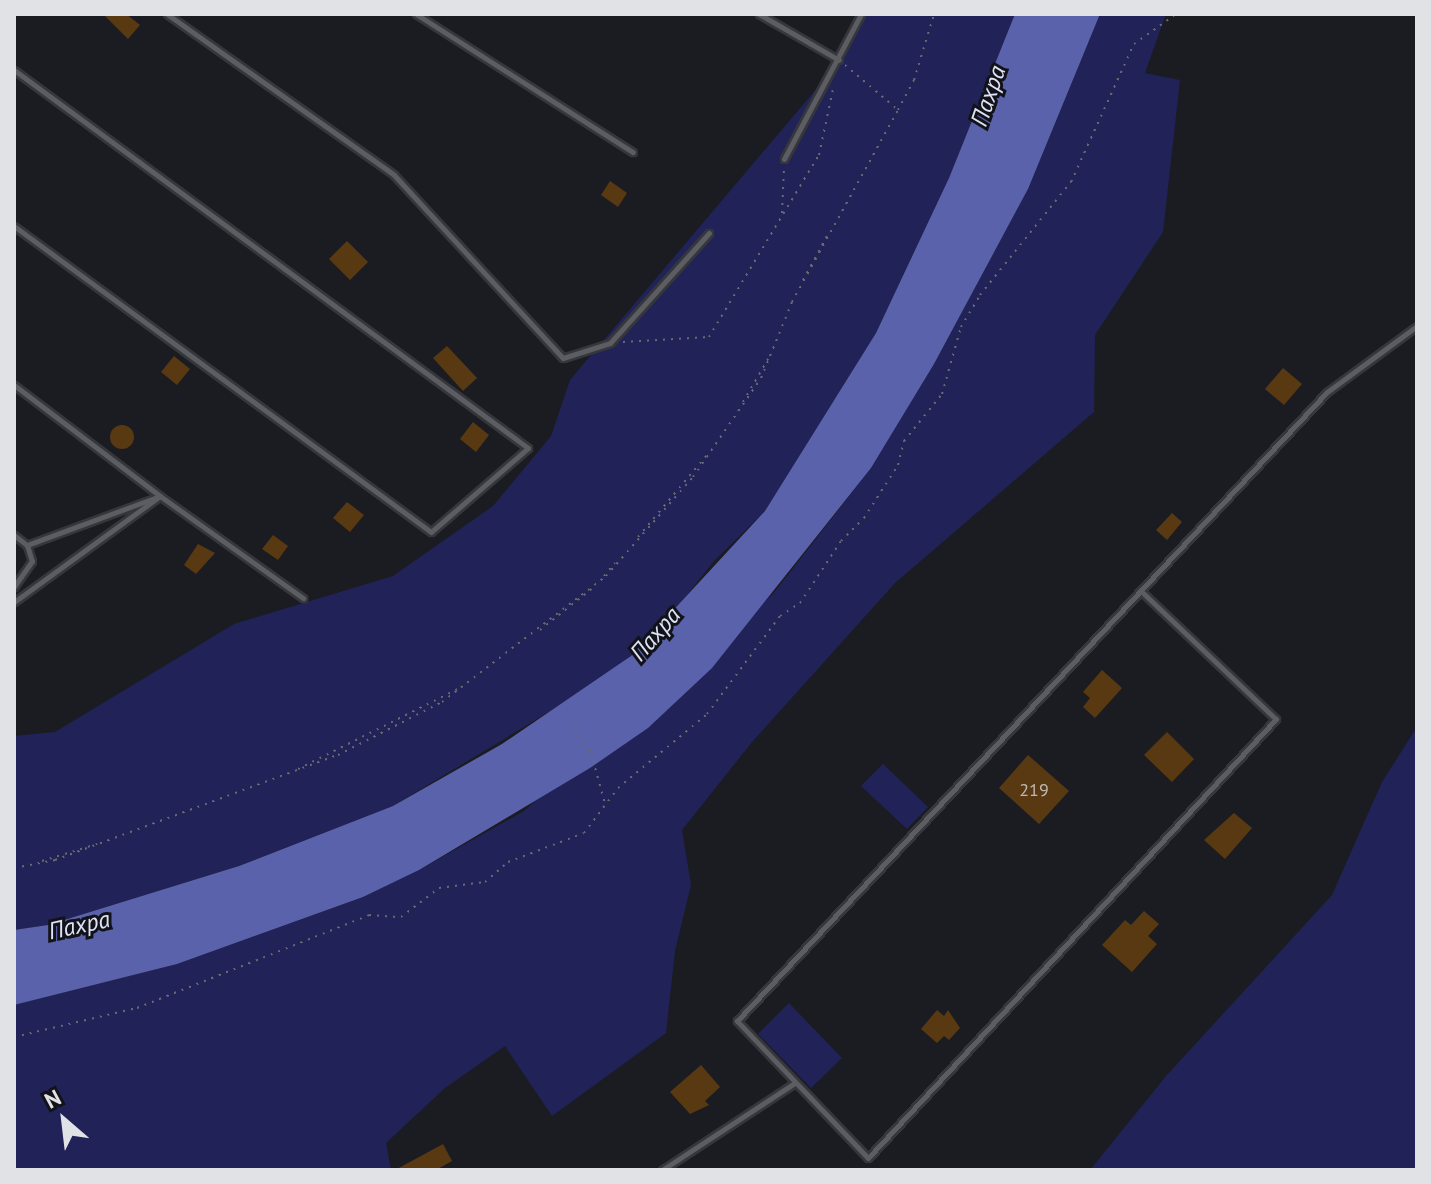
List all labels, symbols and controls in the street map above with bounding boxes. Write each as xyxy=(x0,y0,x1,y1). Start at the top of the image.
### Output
water label: Пахра xyxy=(964,62,1012,130)
water label: Пахра xyxy=(624,601,686,667)
house number: 219 xyxy=(1019,779,1049,801)
water label: Пахра xyxy=(46,904,112,946)
north arrow xyxy=(24,1080,104,1160)
text: N xyxy=(40,1083,66,1115)

